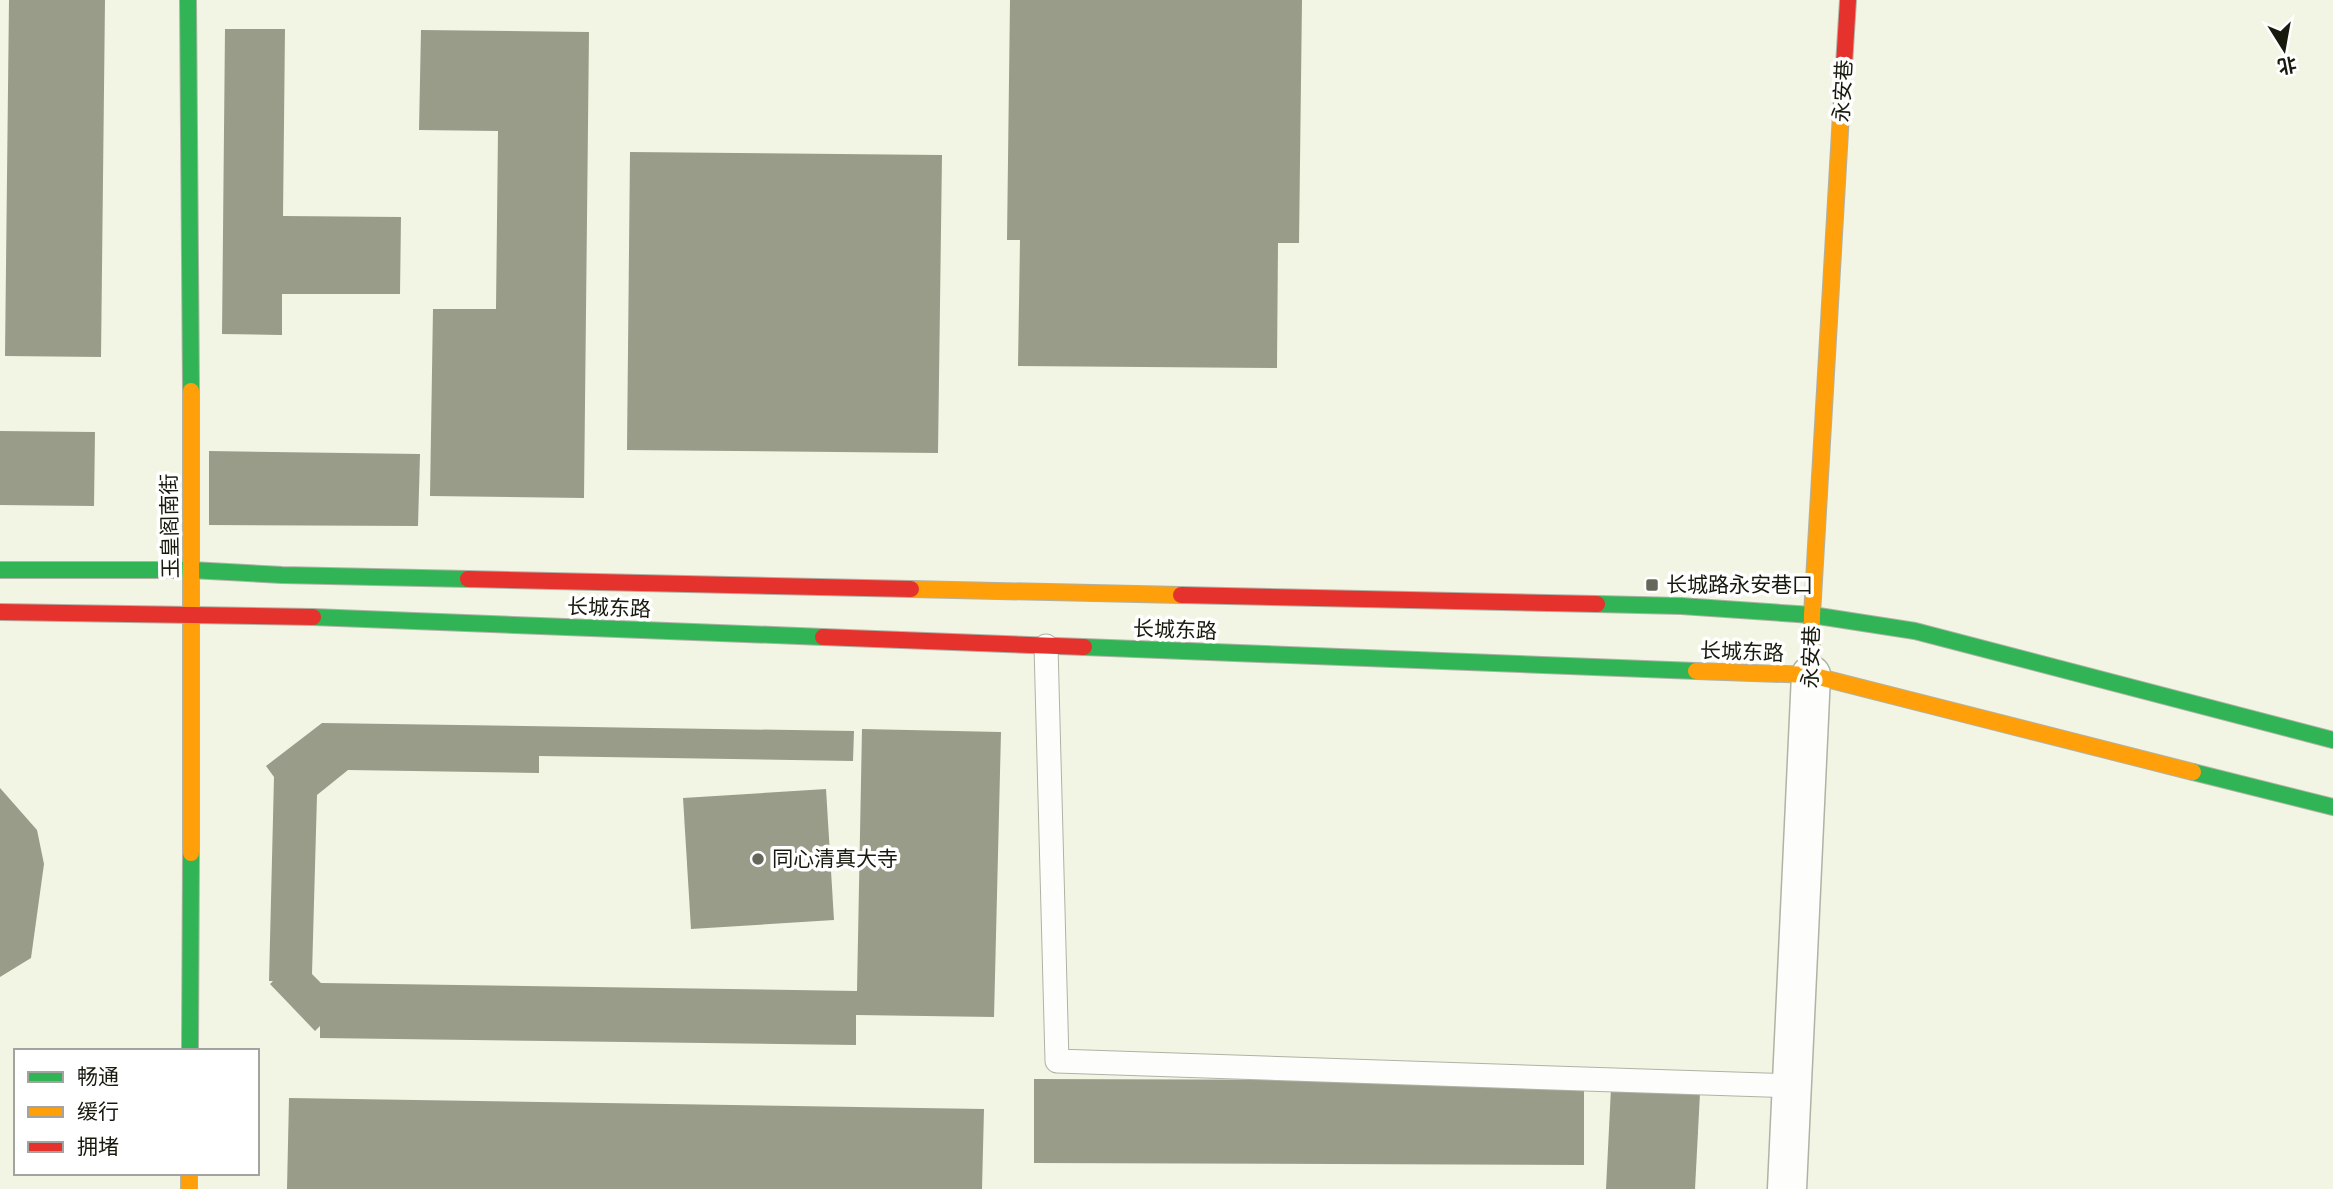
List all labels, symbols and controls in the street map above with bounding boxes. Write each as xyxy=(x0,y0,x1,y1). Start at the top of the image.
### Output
north arrow xyxy=(2249,14,2319,84)
text: 北 xyxy=(2276,52,2298,77)
street label: 永安巷 xyxy=(1829,59,1857,123)
street label: 玉皇阁南街 xyxy=(157,473,183,579)
place label: 长城路永安巷口 xyxy=(1666,573,1813,597)
marker: 长城路永安巷口 xyxy=(1644,577,1660,593)
street label: 长城东路 xyxy=(567,595,651,621)
street label: 长城东路 xyxy=(1133,617,1217,643)
street label: 永安巷 xyxy=(1798,625,1824,689)
street label: 长城东路 xyxy=(1700,639,1784,665)
place label: 同心清真大寺 xyxy=(772,847,898,871)
marker: 同心清真大寺 xyxy=(750,851,766,867)
legend xyxy=(14,1049,259,1175)
text: 畅通 xyxy=(77,1065,119,1089)
text: 缓行 xyxy=(77,1100,119,1124)
text: 拥堵 xyxy=(77,1135,119,1159)

